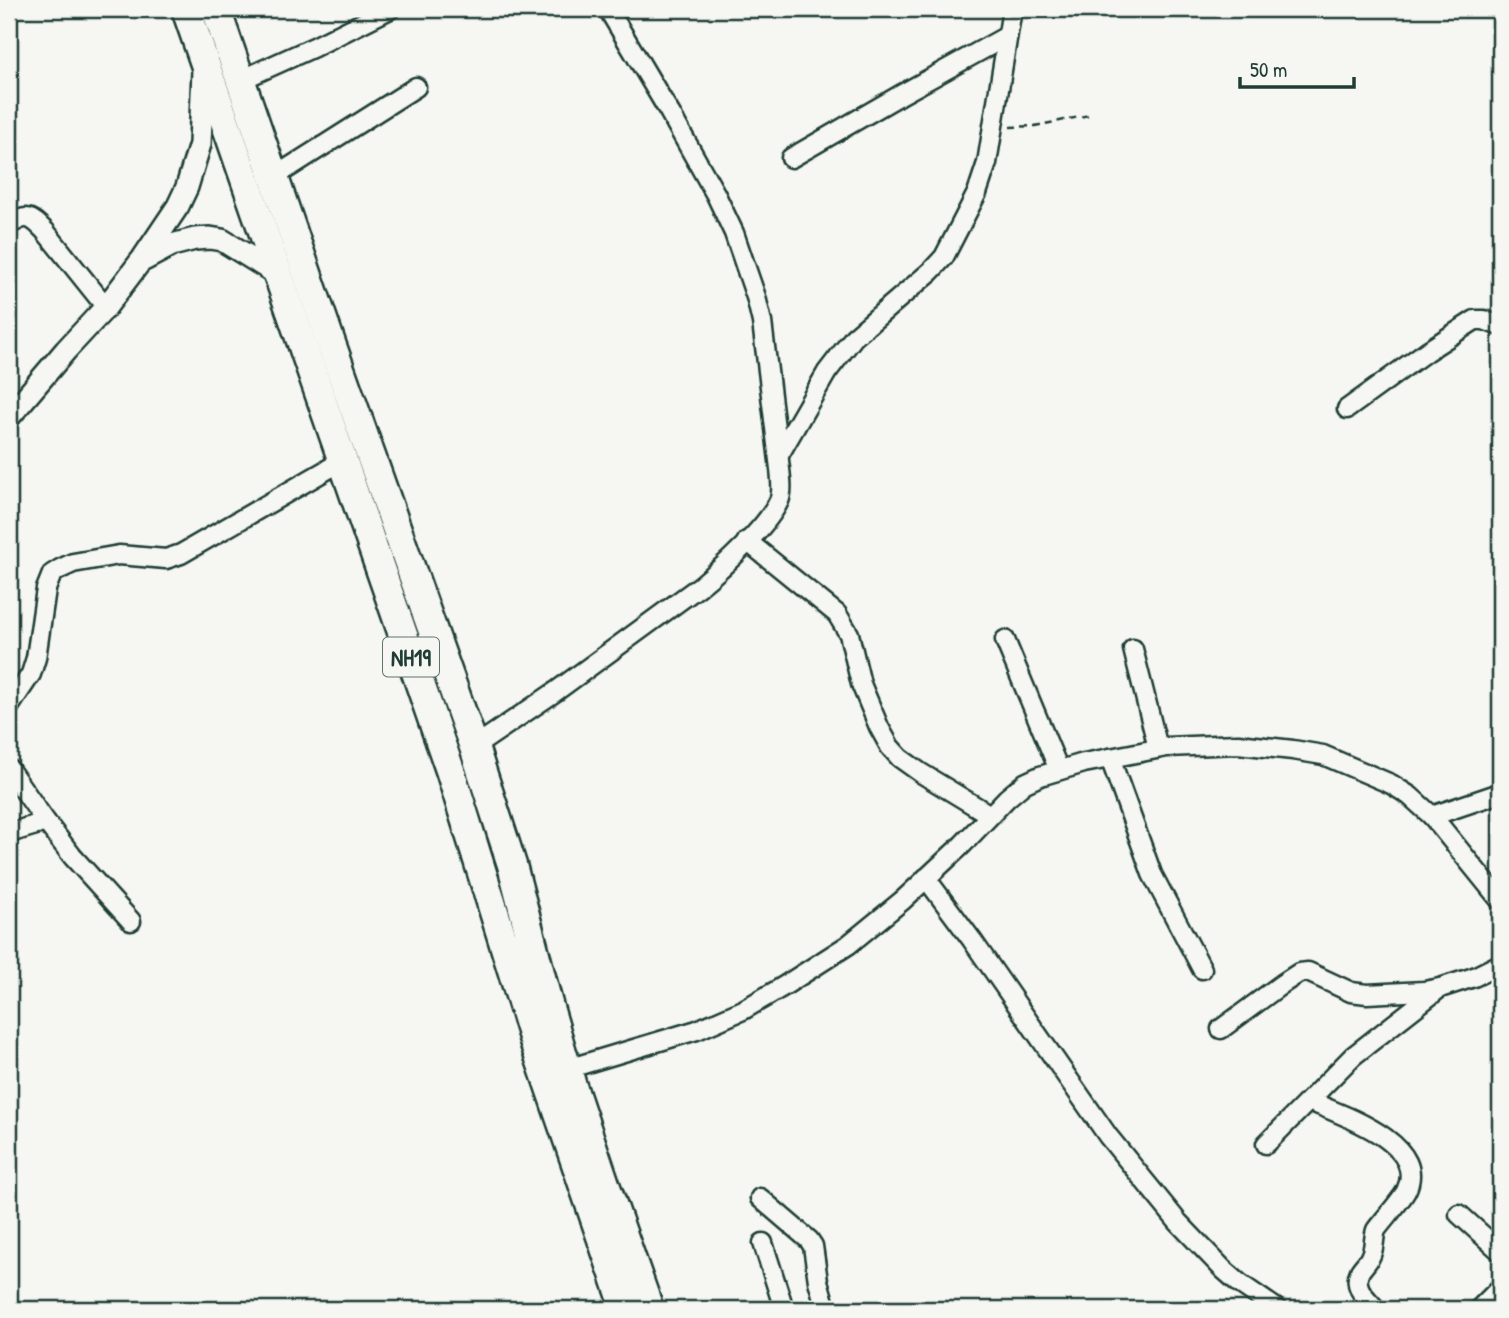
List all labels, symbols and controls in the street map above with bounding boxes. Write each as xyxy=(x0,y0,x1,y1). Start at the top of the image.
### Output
scale bar xyxy=(1240,46,1353,90)
text: 50 m xyxy=(1250,55,1287,84)
road number: NH19 xyxy=(383,638,439,677)

